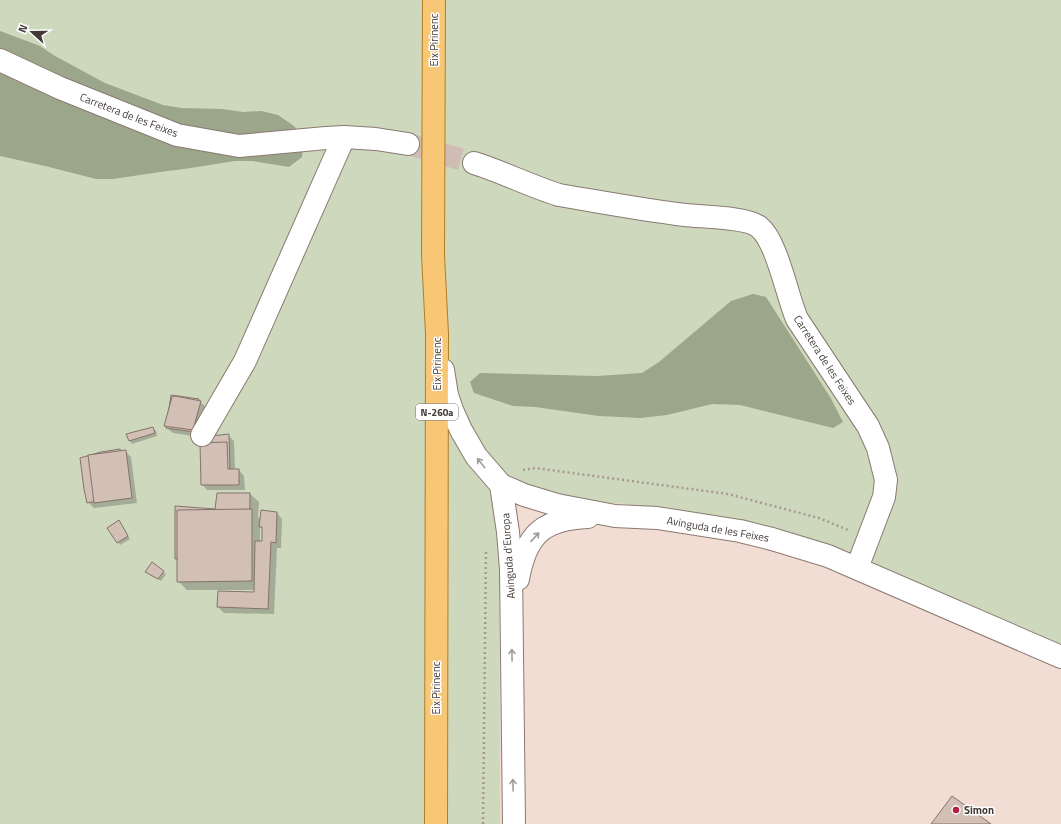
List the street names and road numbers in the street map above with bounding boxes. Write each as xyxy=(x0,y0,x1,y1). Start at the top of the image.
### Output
street label: Eix Pirinenc xyxy=(426,13,442,67)
street label: Carretera de les Feixes xyxy=(78,89,180,141)
street label: Carretera de les Feixes xyxy=(790,312,860,408)
street label: Eix Pirinenc xyxy=(429,337,445,391)
road number: N-260a xyxy=(416,404,458,420)
street label: Avinguda d'Europa xyxy=(497,512,519,599)
street label: Avinguda de les Feixes xyxy=(666,512,770,546)
street label: Eix Pirinenc xyxy=(428,661,444,715)

